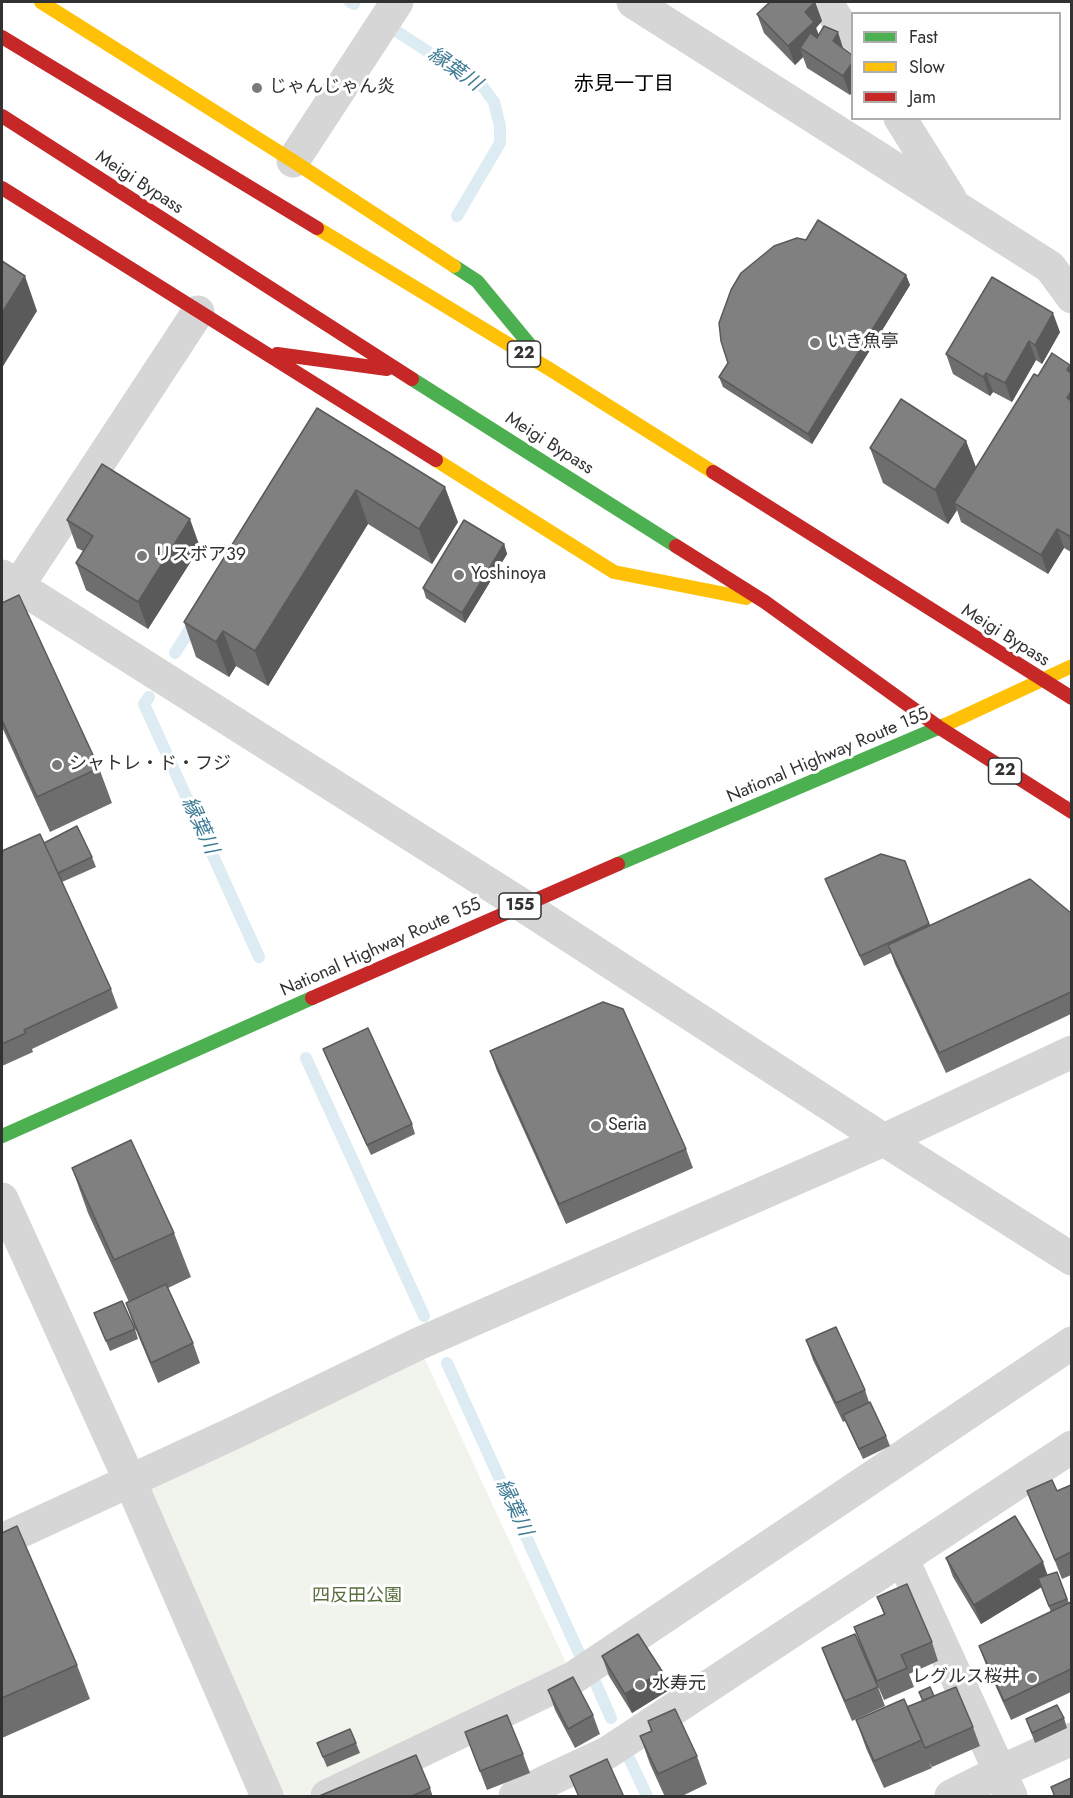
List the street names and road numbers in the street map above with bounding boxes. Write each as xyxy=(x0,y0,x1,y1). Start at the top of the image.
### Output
street label: Meigi Bypass xyxy=(91,147,187,219)
road number: 22 xyxy=(508,341,540,367)
street label: Meigi Bypass xyxy=(501,408,597,480)
street label: Meigi Bypass xyxy=(957,600,1053,672)
street label: National Highway Route 155 xyxy=(724,704,932,808)
road number: 22 xyxy=(988,758,1022,784)
road number: 155 xyxy=(499,893,541,919)
street label: National Highway Route 155 xyxy=(277,894,485,1002)

